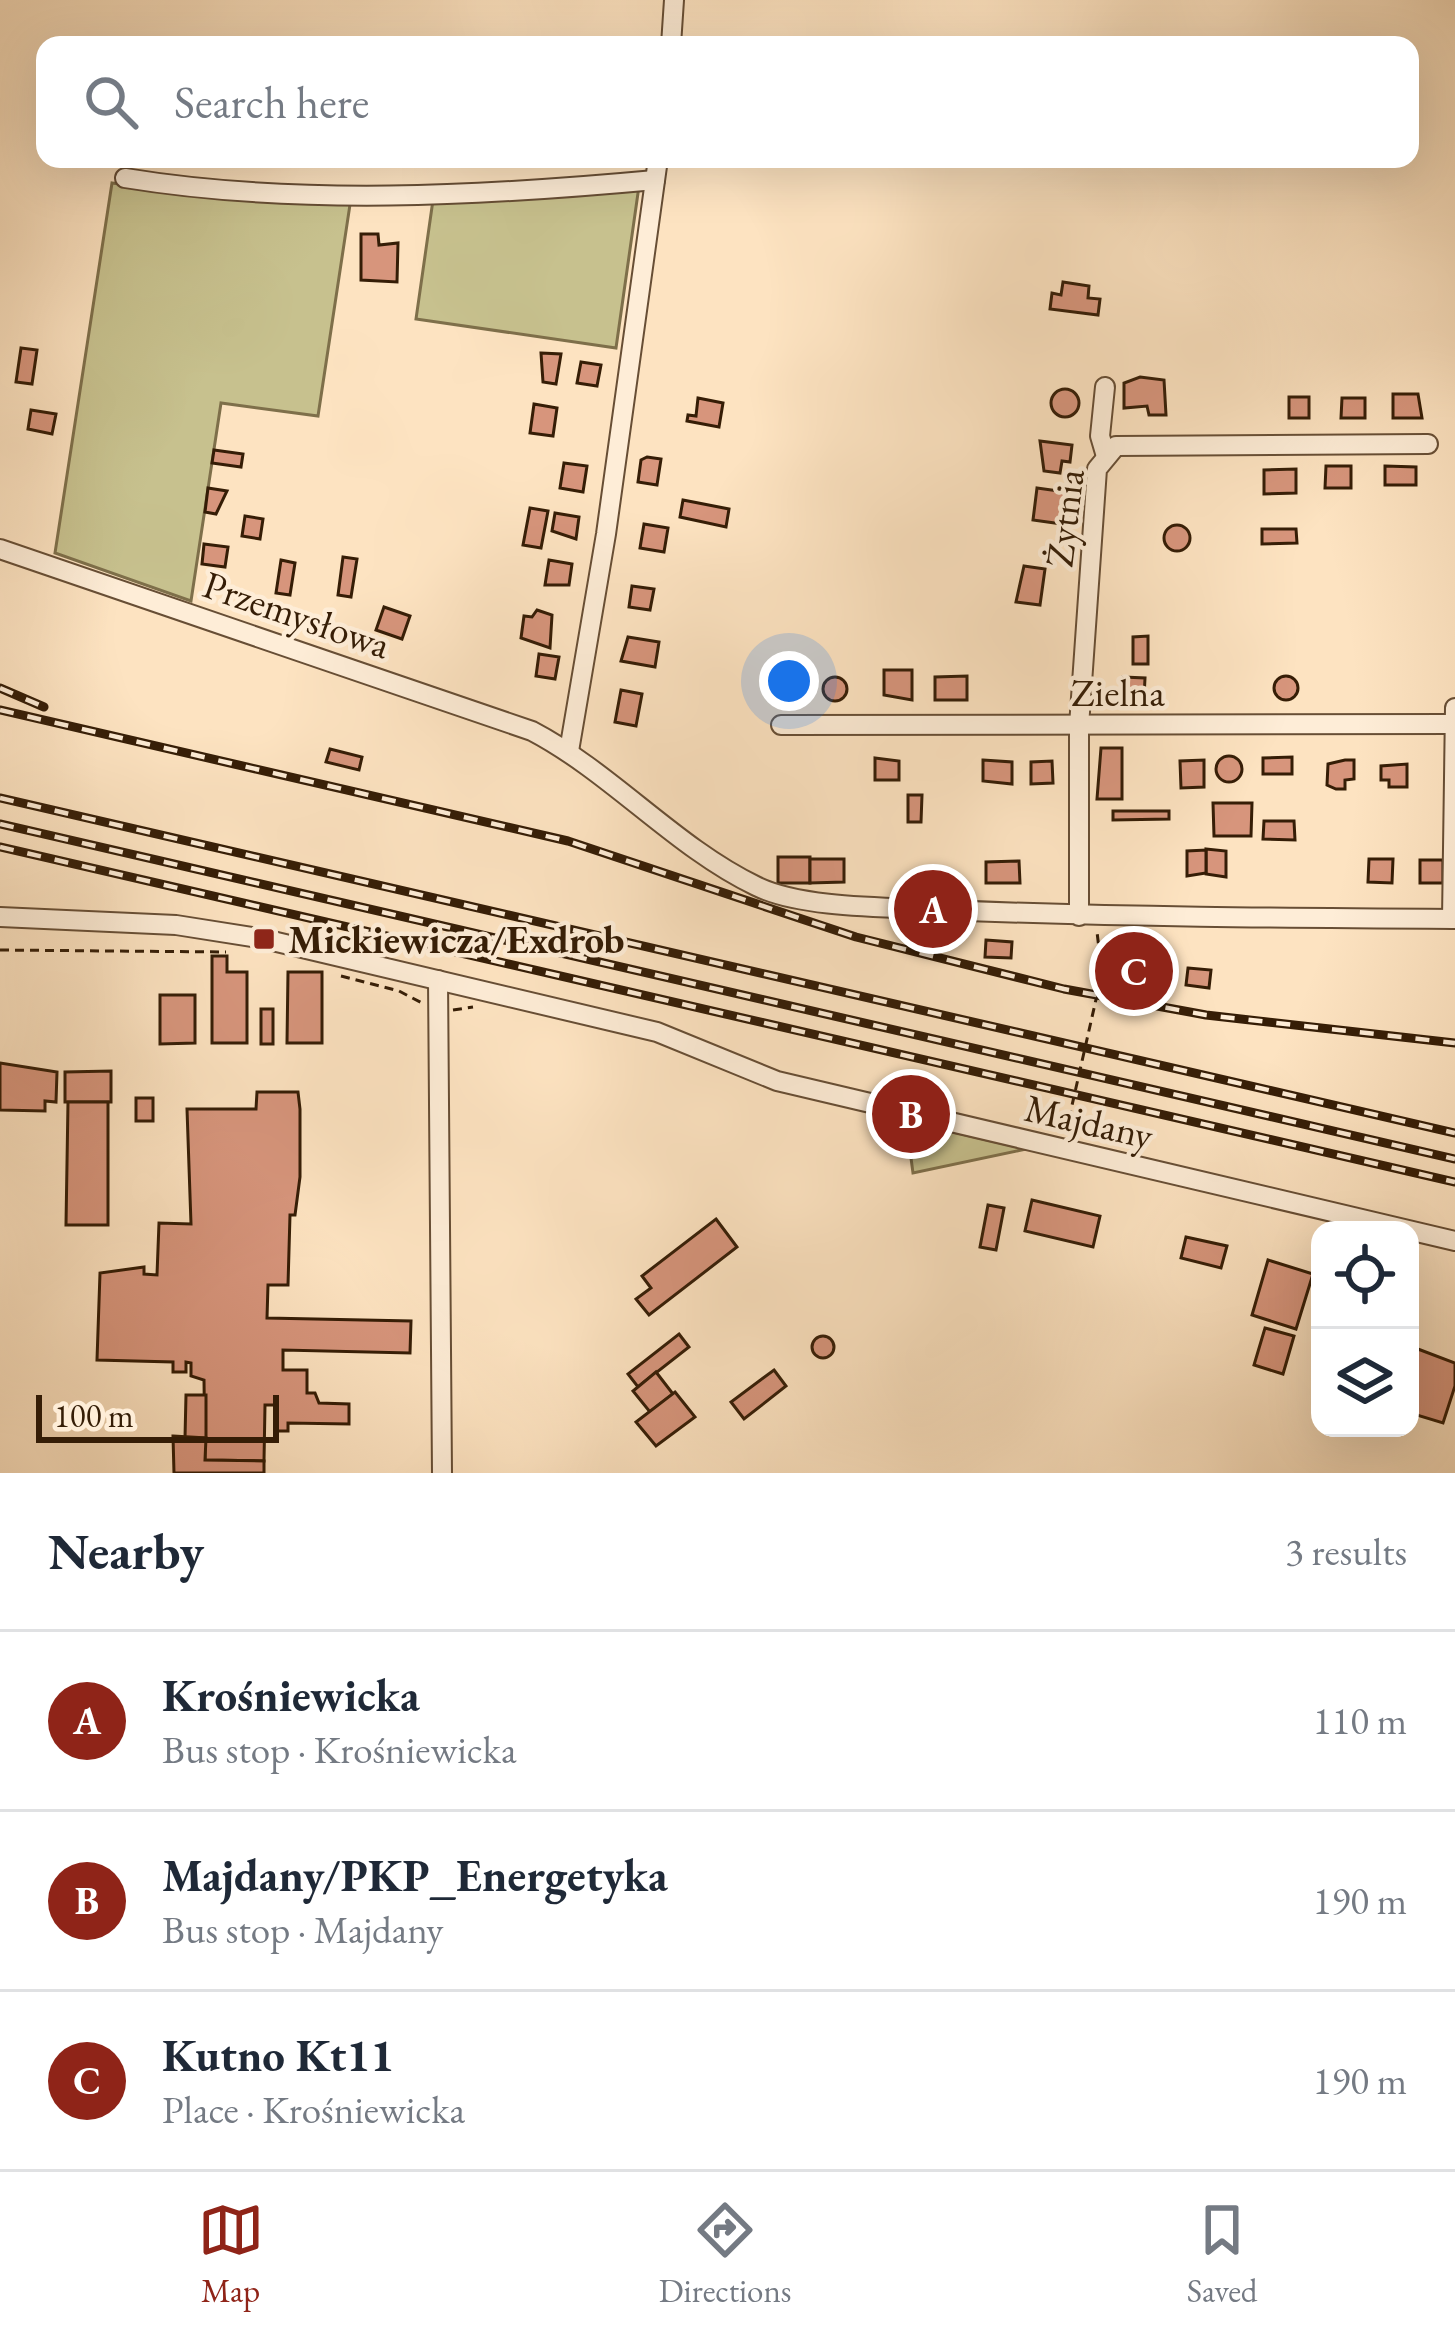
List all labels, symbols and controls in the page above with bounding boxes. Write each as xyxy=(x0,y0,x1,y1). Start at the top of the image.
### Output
search box xyxy=(36,36,1419,168)
icon: search xyxy=(78,69,144,135)
text: Search here xyxy=(174,73,369,131)
street label: Żytnia xyxy=(1033,466,1096,570)
street label: Przemysłowa xyxy=(197,559,397,670)
your location xyxy=(759,651,819,711)
street label: Zielna xyxy=(1071,667,1165,718)
pin: A xyxy=(894,864,972,954)
place label: Mickiewicza/Exdrob xyxy=(288,914,624,965)
marker: Mickiewicza/Exdrob xyxy=(251,926,277,952)
pin: C xyxy=(1095,926,1173,1016)
pin: B xyxy=(872,1069,950,1159)
street label: Majdany xyxy=(1020,1082,1159,1161)
map controls xyxy=(1311,1221,1419,1437)
button: locate xyxy=(1311,1221,1419,1329)
button: layers xyxy=(1311,1329,1419,1437)
scale bar xyxy=(36,1389,279,1442)
text: 100 m xyxy=(54,1394,134,1437)
text: Nearby xyxy=(48,1518,204,1584)
text: 3 results xyxy=(1285,1526,1407,1577)
text: Krośniewicka xyxy=(162,1666,420,1724)
text: A xyxy=(73,1695,101,1746)
text: 110 m xyxy=(1313,1695,1407,1746)
text: Bus stop · Krośniewicka xyxy=(162,1724,516,1775)
text: Majdany/PKP_Energetyka xyxy=(162,1846,668,1904)
text: B xyxy=(75,1875,99,1926)
text: 190 m xyxy=(1313,1875,1407,1926)
text: Bus stop · Majdany xyxy=(162,1904,443,1955)
text: Kutno Kt11 xyxy=(162,2026,394,2084)
text: C xyxy=(73,2055,101,2106)
text: 190 m xyxy=(1313,2055,1407,2106)
text: Place · Krośniewicka xyxy=(162,2084,465,2135)
tab: Map xyxy=(198,2197,264,2312)
tab: Directions xyxy=(659,2197,792,2312)
tab: Saved xyxy=(1187,2197,1257,2312)

